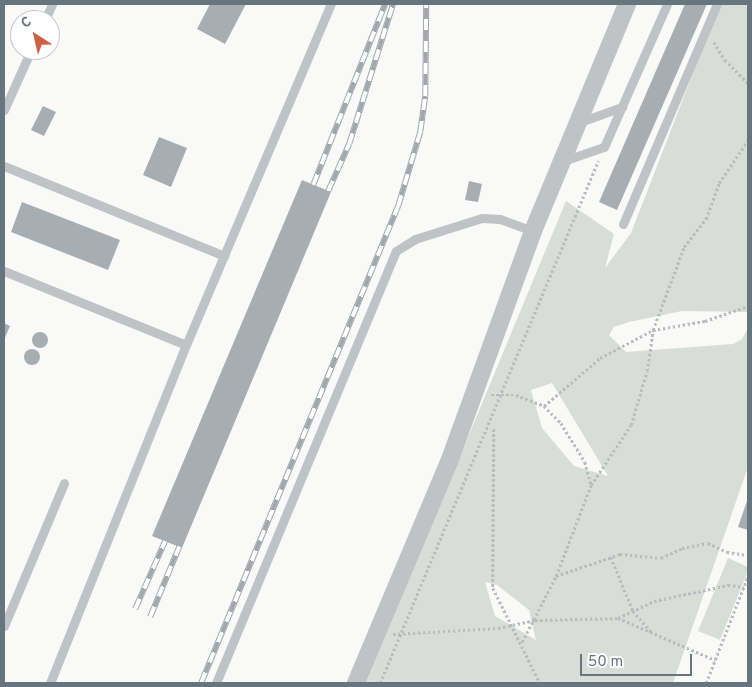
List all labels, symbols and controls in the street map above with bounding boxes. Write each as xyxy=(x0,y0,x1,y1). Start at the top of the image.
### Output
north arrow xyxy=(10,10,60,60)
text: С xyxy=(18,14,35,33)
scale bar xyxy=(582,644,694,676)
text: 50 m xyxy=(588,653,623,672)

